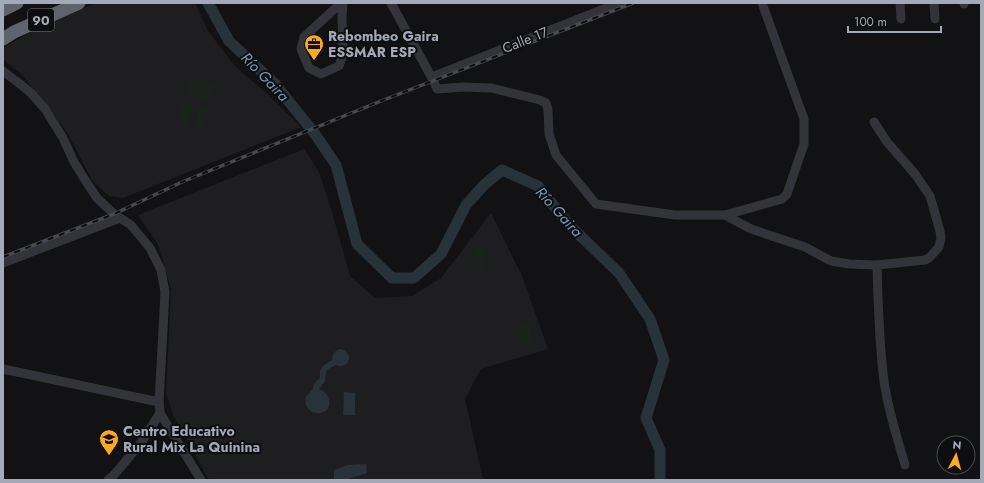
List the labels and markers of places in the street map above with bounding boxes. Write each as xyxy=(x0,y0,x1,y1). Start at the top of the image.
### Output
place label: Rebombeo Gaira ESSMAR ESP xyxy=(328,26,439,62)
office icon: Rebombeo Gaira ESSMAR ESP xyxy=(303,33,325,61)
place label: Centro Educativo Rural Mix La Quinina xyxy=(123,421,260,457)
school or university icon: Centro Educativo Rural Mix La Quinina xyxy=(98,428,120,456)

